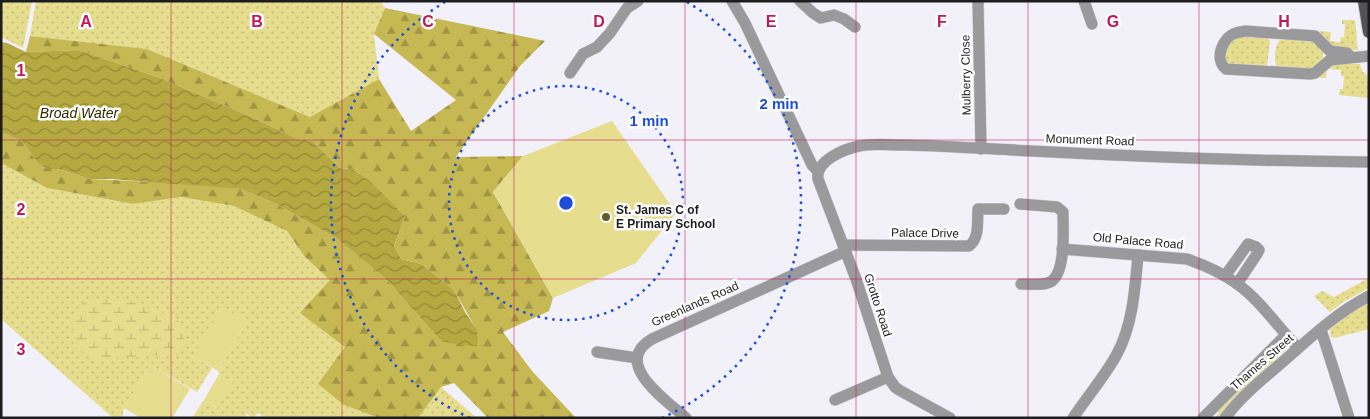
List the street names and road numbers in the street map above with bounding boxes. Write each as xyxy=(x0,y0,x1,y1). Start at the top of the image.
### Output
street label: Mulberry Close xyxy=(958,34,974,115)
street label: Monument Road xyxy=(1045,131,1135,149)
street label: Palace Drive xyxy=(891,225,959,241)
street label: Old Palace Road xyxy=(1092,230,1184,252)
street label: Grotto Road xyxy=(861,272,895,338)
street label: Greenlands Road xyxy=(649,278,741,330)
street label: Thames Street xyxy=(1228,330,1297,393)

